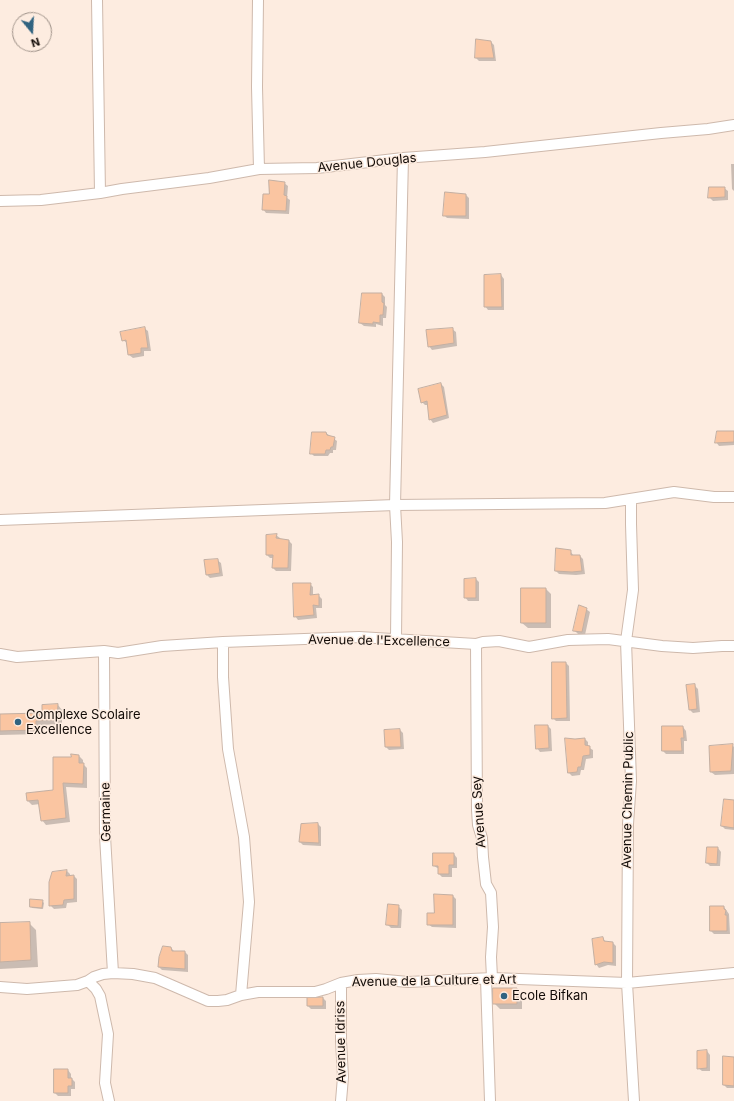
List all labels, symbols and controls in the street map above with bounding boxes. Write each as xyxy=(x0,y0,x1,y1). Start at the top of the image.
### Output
north arrow xyxy=(12,12,52,52)
text: N xyxy=(29,35,42,50)
street label: Avenue Douglas xyxy=(317,150,417,176)
street label: Avenue de l'Excellence xyxy=(308,632,450,650)
place label: Complexe Scolaire Excellence xyxy=(26,707,141,738)
marker: Complexe Scolaire Excellence xyxy=(13,717,23,727)
street label: Avenue Chemin Public xyxy=(619,731,637,869)
street label: Avenue Sey xyxy=(469,775,489,849)
street label: Germaine xyxy=(98,782,114,842)
street label: Avenue de la Culture et Art xyxy=(351,972,517,990)
place label: Ecole Bifkan xyxy=(512,988,588,1004)
marker: Ecole Bifkan xyxy=(499,991,509,1001)
street label: Avenue Idriss xyxy=(332,1000,350,1084)

